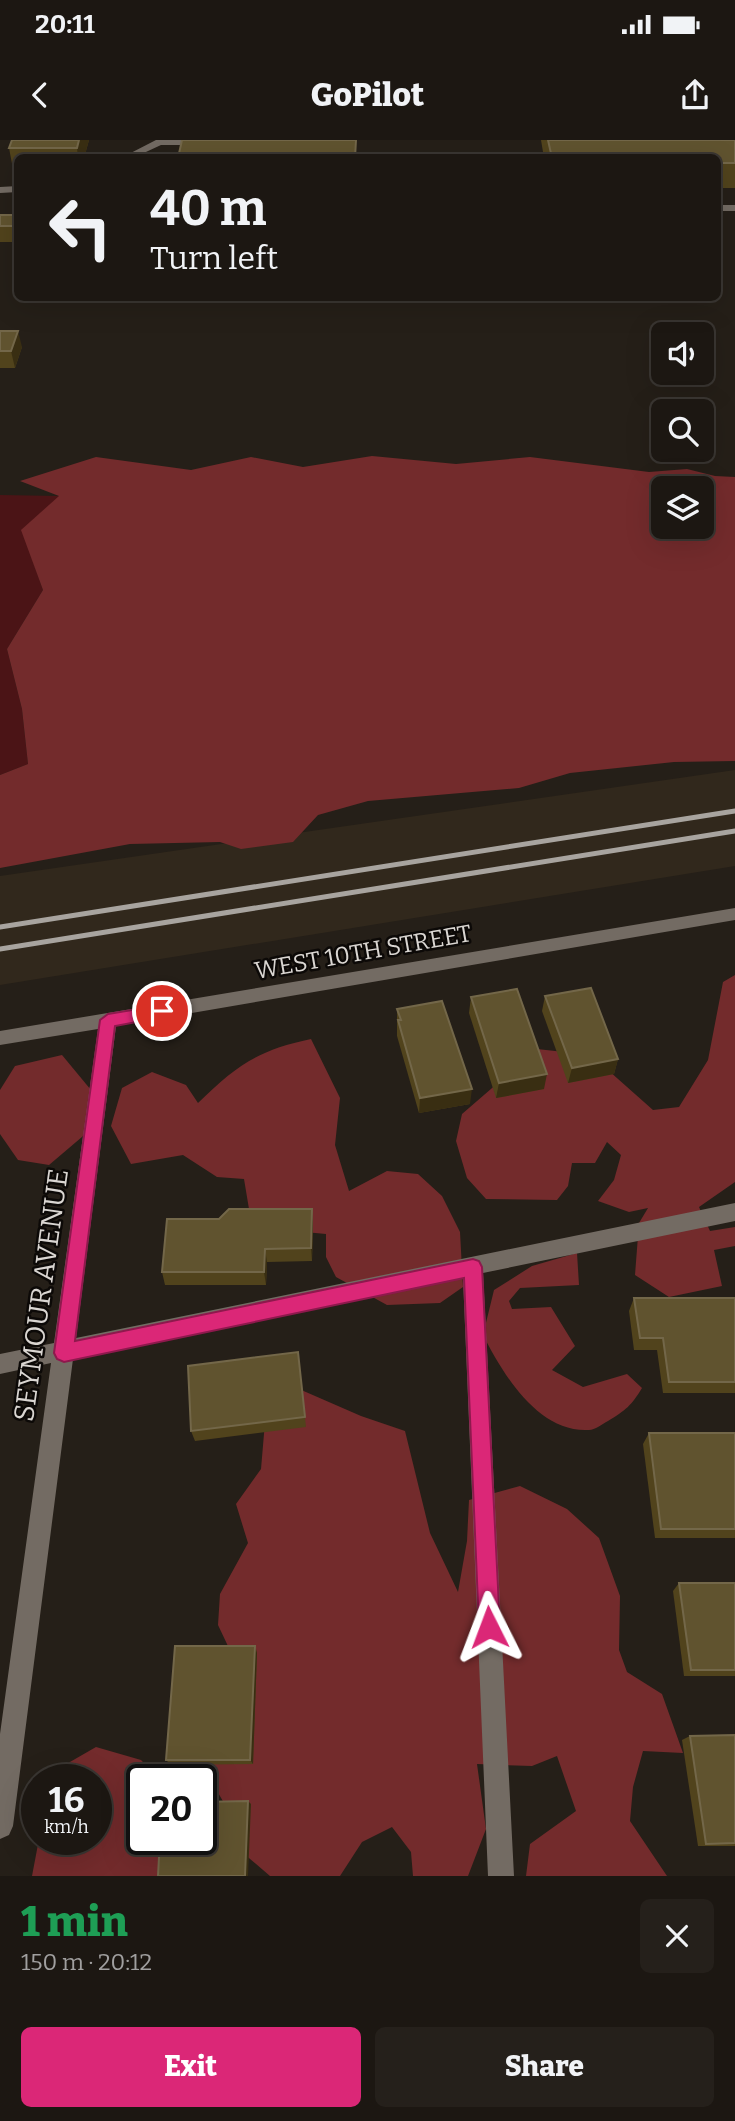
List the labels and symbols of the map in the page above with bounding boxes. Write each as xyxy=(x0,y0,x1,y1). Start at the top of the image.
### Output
street label: WEST 10TH STREET xyxy=(252,919,474,985)
pin xyxy=(132,981,192,1041)
street label: SEYMOUR AVENUE xyxy=(7,1167,75,1423)
position arrow xyxy=(452,1590,526,1664)
speed limit sign: 20 xyxy=(126,1764,217,1855)

